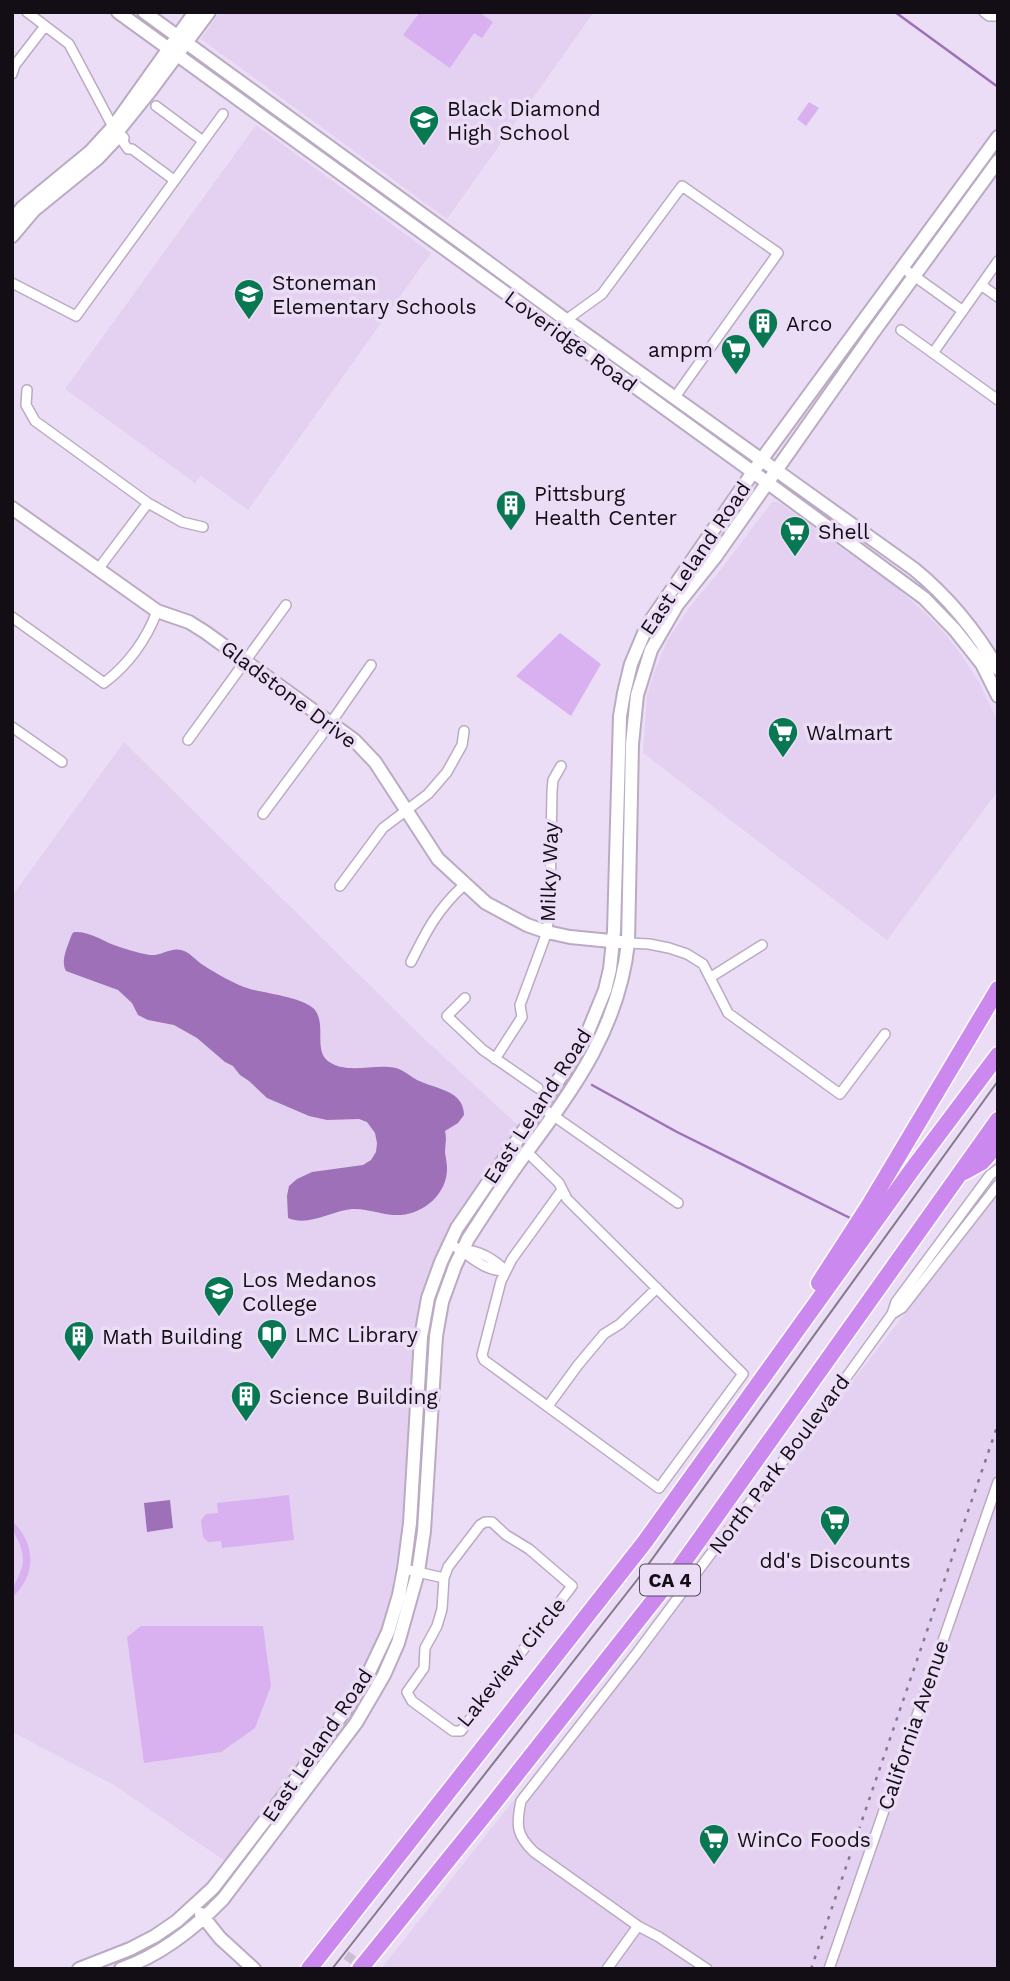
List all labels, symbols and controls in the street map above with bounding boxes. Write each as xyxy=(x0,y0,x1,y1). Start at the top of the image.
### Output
place label: Black Diamond High School xyxy=(447,96,601,145)
school or university icon: Black Diamond High School xyxy=(407,103,441,147)
place label: Stoneman Elementary Schools xyxy=(272,270,477,319)
school or university icon: Stoneman Elementary Schools xyxy=(232,277,266,321)
street label: Loveridge Road xyxy=(500,285,642,397)
building icon: Arco xyxy=(746,306,780,350)
place label: Arco xyxy=(786,311,832,336)
supermarket icon: ampm xyxy=(719,332,753,376)
place label: ampm xyxy=(648,337,713,362)
street label: East Leland Road xyxy=(634,477,756,639)
place label: Pittsburg Health Center xyxy=(534,481,678,530)
building icon: Pittsburg Health Center xyxy=(494,488,528,532)
supermarket icon: Shell xyxy=(778,514,812,558)
place label: Shell xyxy=(818,519,870,544)
street label: Gladstone Drive xyxy=(216,635,362,753)
supermarket icon: Walmart xyxy=(766,715,800,759)
place label: Walmart xyxy=(806,720,892,745)
street label: Milky Way xyxy=(535,821,563,923)
street label: East Leland Road xyxy=(478,1024,596,1188)
place label: Los Medanos College xyxy=(242,1267,377,1316)
school or university icon: Los Medanos College xyxy=(202,1274,236,1318)
library icon: LMC Library xyxy=(255,1317,289,1361)
building icon: Math Building xyxy=(62,1319,96,1363)
place label: LMC Library xyxy=(295,1322,418,1347)
place label: Math Building xyxy=(102,1324,243,1349)
street label: North Park Boulevard xyxy=(703,1369,855,1559)
building icon: Science Building xyxy=(229,1379,263,1423)
place label: Science Building xyxy=(269,1384,438,1409)
supermarket icon: dd's Discounts xyxy=(818,1503,852,1547)
place label: dd's Discounts xyxy=(760,1548,910,1573)
road number: CA 4 xyxy=(640,1564,700,1596)
street label: Lakeview Circle xyxy=(451,1592,571,1732)
street label: California Avenue xyxy=(872,1637,954,1813)
street label: East Leland Road xyxy=(256,1664,378,1826)
supermarket icon: WinCo Foods xyxy=(697,1822,731,1866)
place label: WinCo Foods xyxy=(737,1827,871,1852)

